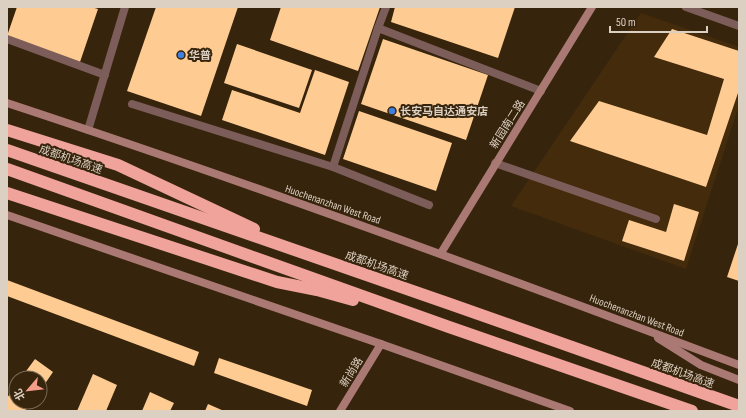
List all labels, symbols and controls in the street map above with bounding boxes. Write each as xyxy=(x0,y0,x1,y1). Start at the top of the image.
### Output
scale bar xyxy=(610,8,707,34)
text: 50 m xyxy=(616,15,636,30)
place label: 华普 xyxy=(189,49,211,62)
marker: 华普 xyxy=(176,50,186,60)
street label: 新园南二路 xyxy=(487,97,528,151)
place label: 长安马自达通安店 xyxy=(400,105,488,118)
marker: 长安马自达通安店 xyxy=(387,106,397,116)
street label: 成都机场高速 xyxy=(38,143,104,176)
street label: Huochenanzhan West Road xyxy=(283,182,383,227)
street label: 成都机场高速 xyxy=(344,249,410,282)
street label: Huochenanzhan West Road xyxy=(588,291,686,340)
street label: 新尚路 xyxy=(337,355,366,390)
street label: 成都机场高速 xyxy=(650,356,716,391)
north arrow xyxy=(8,370,48,410)
text: 北 xyxy=(11,387,28,402)

